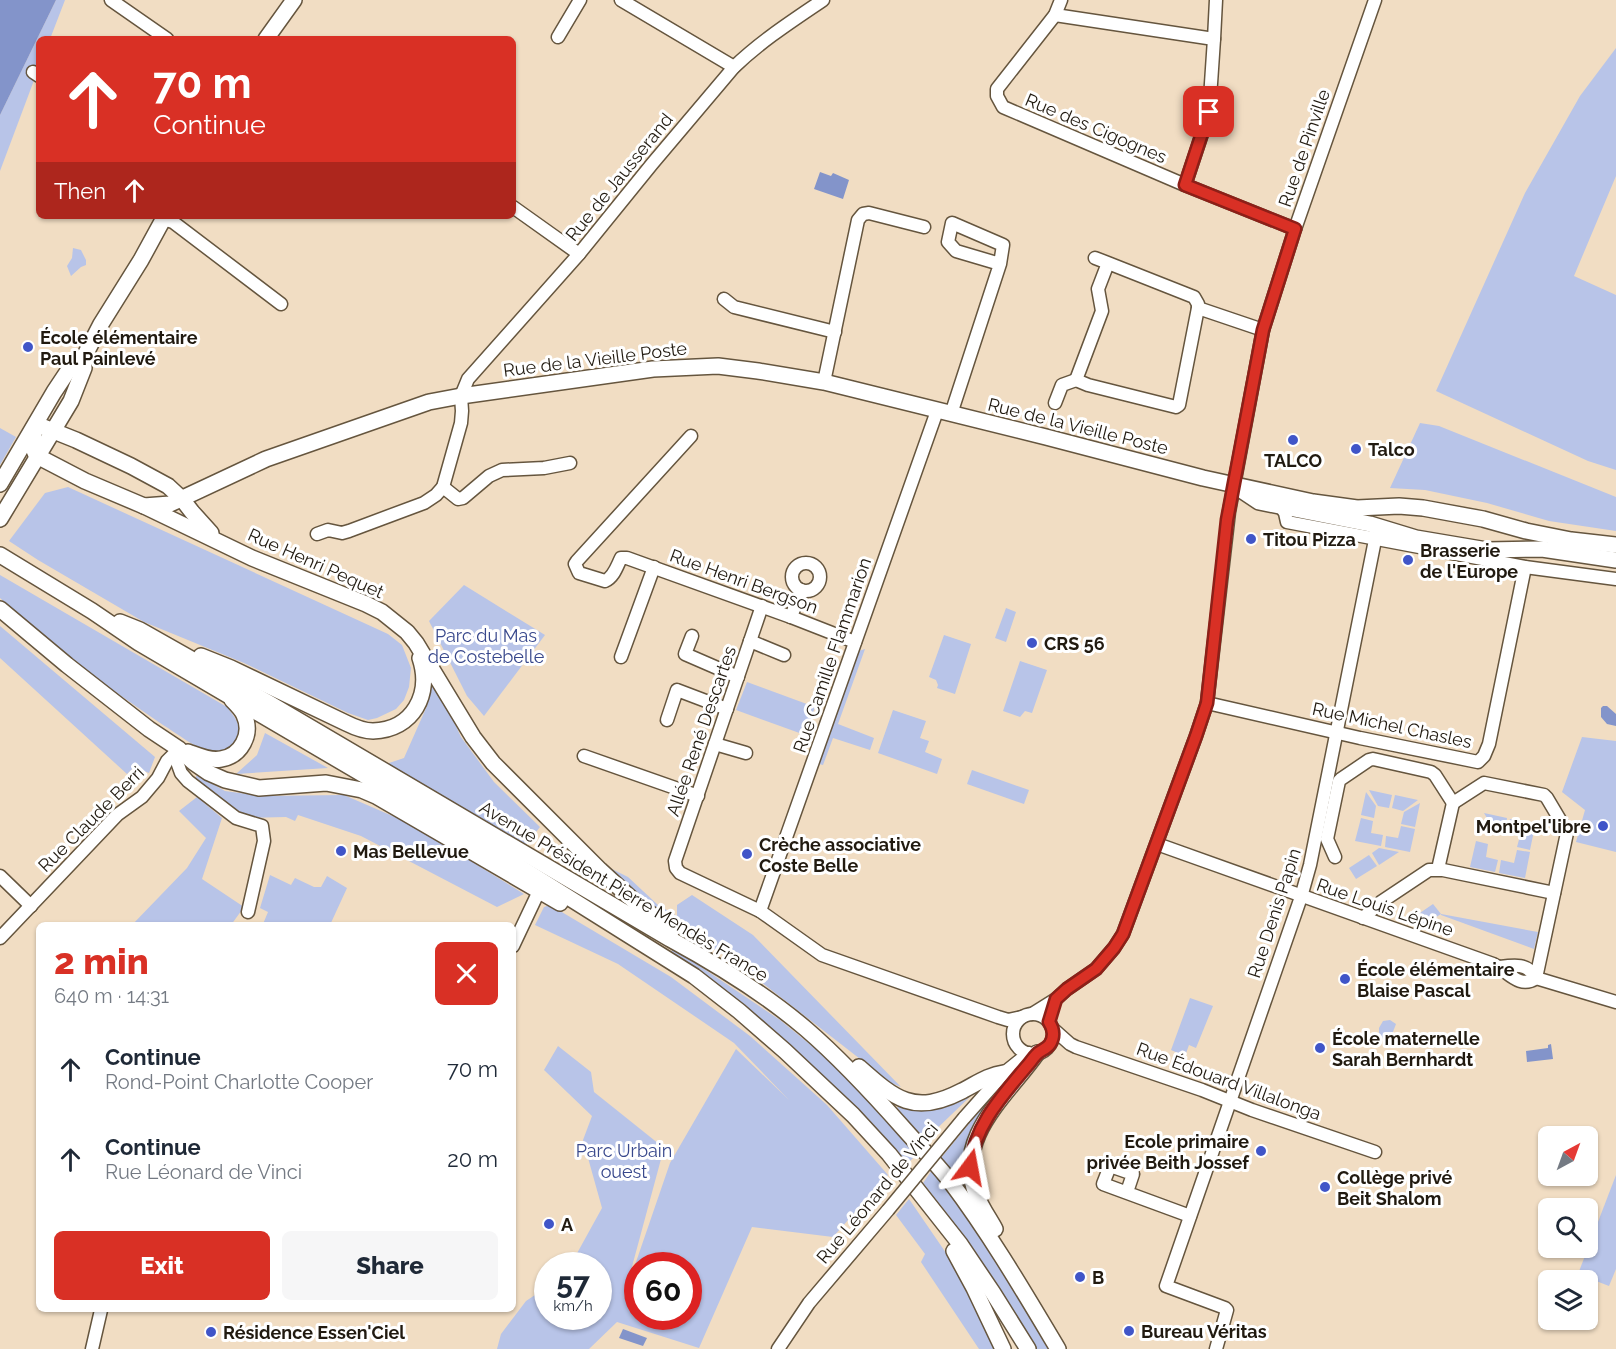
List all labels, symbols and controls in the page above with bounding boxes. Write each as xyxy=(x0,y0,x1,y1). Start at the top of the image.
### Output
text: 70 m xyxy=(153,59,252,108)
icon: ahead xyxy=(54,60,132,138)
pin xyxy=(1183,86,1234,137)
street label: Rue de Pinville xyxy=(1274,86,1334,210)
street label: Rue des Cigognes xyxy=(1022,89,1170,167)
icon: arrive xyxy=(1192,95,1225,128)
text: Continue xyxy=(153,109,266,140)
street label: Rue de Jausserand xyxy=(561,109,677,245)
icon: ahead xyxy=(118,174,151,207)
text: Then xyxy=(54,178,106,204)
place label: École élémentaire Paul Painlevé xyxy=(40,327,198,369)
street label: Rue de la Vieille Poste xyxy=(502,337,688,381)
marker: École élémentaire Paul Painlevé xyxy=(21,340,35,354)
street label: Rue de la Vieille Poste xyxy=(986,393,1171,459)
marker: TALCO xyxy=(1286,433,1300,447)
place label: Talco xyxy=(1368,439,1415,460)
marker: Talco xyxy=(1349,442,1363,456)
place label: TALCO xyxy=(1264,450,1322,471)
street label: Rue Henri Pequet xyxy=(245,524,387,602)
place label: Titou Pizza xyxy=(1263,529,1356,550)
marker: Titou Pizza xyxy=(1244,532,1258,546)
place label: Brasserie de l'Europe xyxy=(1420,540,1518,582)
street label: Rue Henri Bergson xyxy=(667,544,821,618)
marker: Brasserie de l'Europe xyxy=(1401,553,1415,567)
street label: Rue Camille Flammarion xyxy=(789,555,875,755)
park label: Parc du Mas de Costebelle xyxy=(428,625,545,667)
place label: CRS 56 xyxy=(1044,633,1105,654)
marker: CRS 56 xyxy=(1025,636,1039,650)
street label: Allée René Descartes xyxy=(662,643,740,819)
street label: Rue Michel Chasles xyxy=(1310,698,1474,752)
street label: Rue Claude Berri xyxy=(34,762,148,876)
street label: Avenue Président Pierre Mendès France xyxy=(476,796,772,986)
place label: Montpel'libre xyxy=(1476,816,1591,837)
marker: Montpel'libre xyxy=(1596,819,1610,833)
place label: Crèche associative Coste Belle xyxy=(759,834,921,876)
place label: Mas Bellevue xyxy=(353,841,469,862)
marker: Mas Bellevue xyxy=(334,844,348,858)
street label: Rue Denis Papin xyxy=(1243,846,1305,980)
marker: Crèche associative Coste Belle xyxy=(740,847,754,861)
street label: Rue Louis Lépine xyxy=(1314,874,1457,940)
text: 2 min xyxy=(54,940,149,982)
button: close xyxy=(435,942,498,1005)
place label: École élémentaire Blaise Pascal xyxy=(1357,959,1515,1001)
marker: École élémentaire Blaise Pascal xyxy=(1338,972,1352,986)
text: 640 m · 14:31 xyxy=(54,984,169,1008)
place label: École maternelle Sarah Bernhardt xyxy=(1332,1028,1480,1070)
street label: Rue Édouard Villalonga xyxy=(1134,1037,1324,1124)
marker: École maternelle Sarah Bernhardt xyxy=(1313,1041,1327,1055)
text: Continue xyxy=(105,1044,201,1070)
icon: ahead xyxy=(54,1053,87,1086)
text: 70 m xyxy=(447,1056,498,1082)
text: Rond-Point Charlotte Cooper xyxy=(105,1070,373,1094)
street label: Rue Léonard de Vinci xyxy=(812,1118,942,1268)
north arrow xyxy=(1538,1126,1598,1186)
map controls xyxy=(1538,1126,1598,1330)
place label: Ecole primaire privée Beith Jossef xyxy=(1087,1131,1250,1173)
text: Continue xyxy=(105,1134,201,1160)
position arrow xyxy=(938,1135,1002,1199)
park label: Parc Urbain ouest xyxy=(576,1140,672,1182)
icon: ahead xyxy=(54,1143,87,1176)
marker: Ecole primaire privée Beith Jossef xyxy=(1254,1144,1268,1158)
text: 20 m xyxy=(447,1146,498,1172)
text: Rue Léonard de Vinci xyxy=(105,1160,302,1184)
place label: Collège privé Beit Shalom xyxy=(1337,1167,1452,1209)
marker: Collège privé Beit Shalom xyxy=(1318,1180,1332,1194)
button: search xyxy=(1538,1198,1598,1258)
place label: A xyxy=(561,1214,574,1235)
marker: A xyxy=(542,1217,556,1231)
button: Exit xyxy=(54,1231,270,1300)
button: Share xyxy=(282,1231,498,1300)
speed limit sign: 60 xyxy=(624,1252,702,1330)
text: 57 xyxy=(556,1266,590,1301)
place label: B xyxy=(1092,1267,1104,1288)
marker: B xyxy=(1073,1270,1087,1284)
button: layers xyxy=(1538,1270,1598,1330)
text: km/h xyxy=(553,1297,593,1315)
place label: Bureau Véritas xyxy=(1141,1321,1267,1342)
place label: Résidence Essen'Ciel xyxy=(223,1322,405,1343)
marker: Bureau Véritas xyxy=(1122,1324,1136,1338)
marker: Résidence Essen'Ciel xyxy=(204,1325,218,1339)

